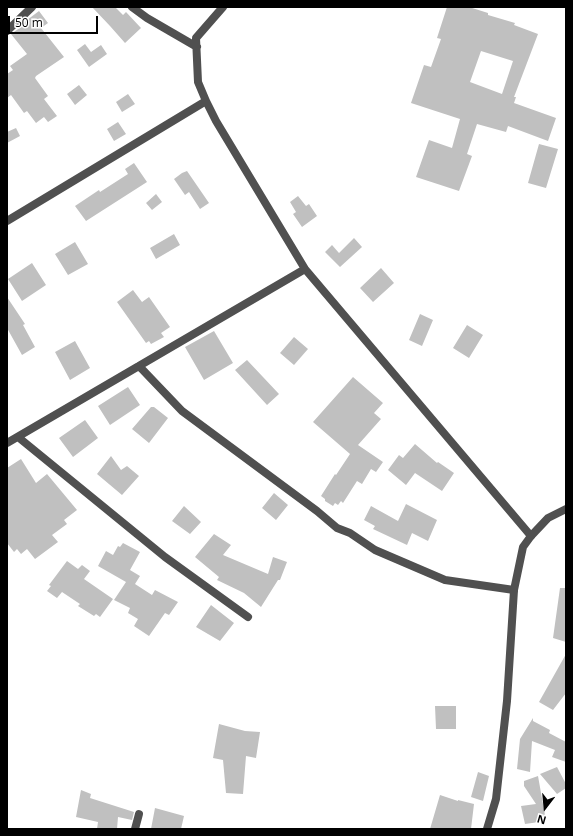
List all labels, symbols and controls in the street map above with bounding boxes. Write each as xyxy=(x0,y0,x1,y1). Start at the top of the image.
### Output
scale bar xyxy=(10,8,100,34)
text: 50 m xyxy=(15,14,43,31)
north arrow xyxy=(525,788,565,828)
text: N xyxy=(535,812,548,828)

